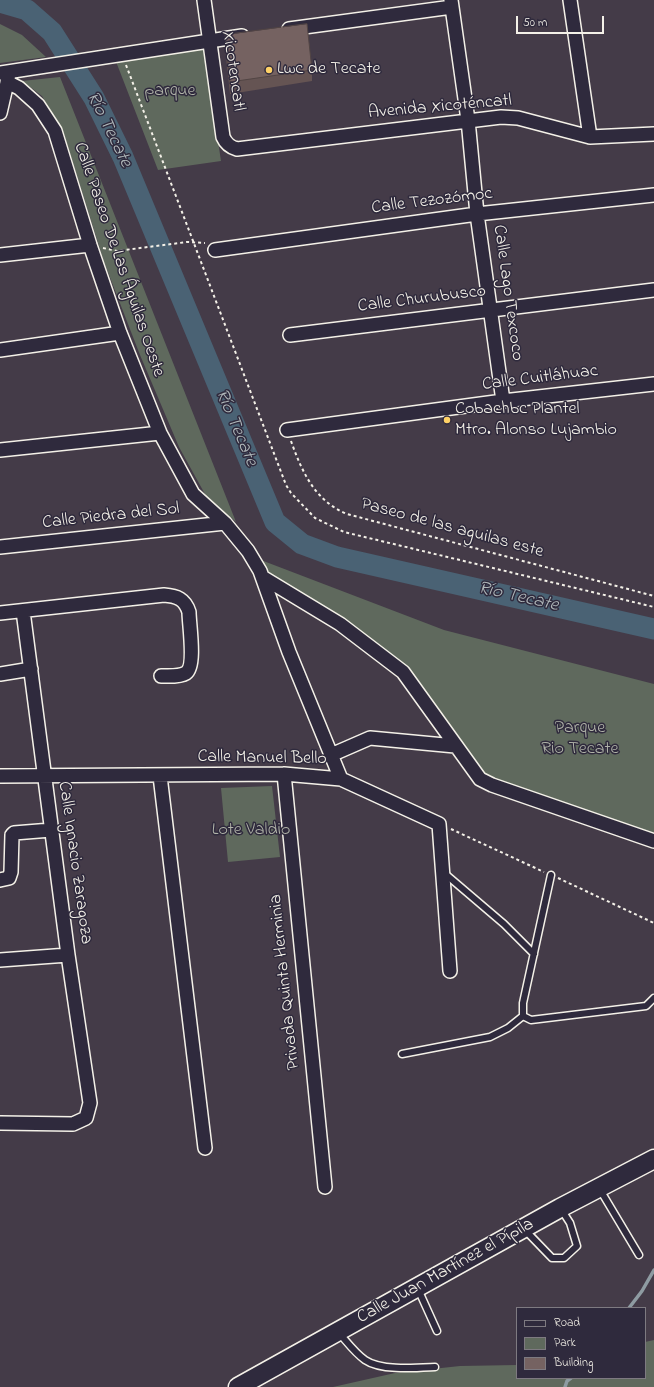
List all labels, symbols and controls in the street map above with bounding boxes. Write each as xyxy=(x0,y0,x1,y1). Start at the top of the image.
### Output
scale bar xyxy=(518,8,606,34)
text: 50 m xyxy=(523,14,547,32)
street label: Xicotencatl xyxy=(216,30,248,112)
place label: Lwc de Tecate xyxy=(277,59,381,81)
marker: Lwc de Tecate xyxy=(264,65,274,75)
park label: parque xyxy=(145,81,195,103)
water label: Río Tecate xyxy=(80,88,136,172)
street label: Avenida Xicoténcatl xyxy=(367,91,513,125)
street label: Calle Paseo De Las Águilas Oeste xyxy=(68,140,168,380)
street label: Calle Tezozómoc xyxy=(370,184,494,220)
street label: Calle Lago Texcoco xyxy=(487,224,527,362)
street label: Calle Churubusco xyxy=(357,281,487,319)
street label: Calle Cuitláhuac xyxy=(481,361,599,397)
water label: Río Tecate xyxy=(209,386,261,470)
place label: Cobachbc Plantel Mtro. Alonso Lujambio xyxy=(455,399,617,442)
marker: Cobachbc Plantel Mtro. Alonso Lujambio xyxy=(442,415,452,425)
street label: Paseo de las aguilas este xyxy=(358,494,546,564)
street label: Calle Piedra del Sol xyxy=(41,499,181,535)
water label: Río Tecate xyxy=(476,578,560,618)
park label: Parque Rio Tecate xyxy=(541,718,619,760)
street label: Calle Manuel Bello xyxy=(197,747,327,771)
street label: Calle Ignacio Zaragoza xyxy=(52,780,96,946)
park label: Lote Valdio xyxy=(212,820,290,842)
street label: Privada Quinta Herminia xyxy=(266,893,306,1071)
street label: Calle Juan Martínez el Pípila xyxy=(354,1214,538,1330)
legend xyxy=(516,1307,646,1379)
text: Road xyxy=(554,1314,580,1332)
text: Park xyxy=(554,1334,576,1352)
text: Building xyxy=(554,1354,593,1372)

